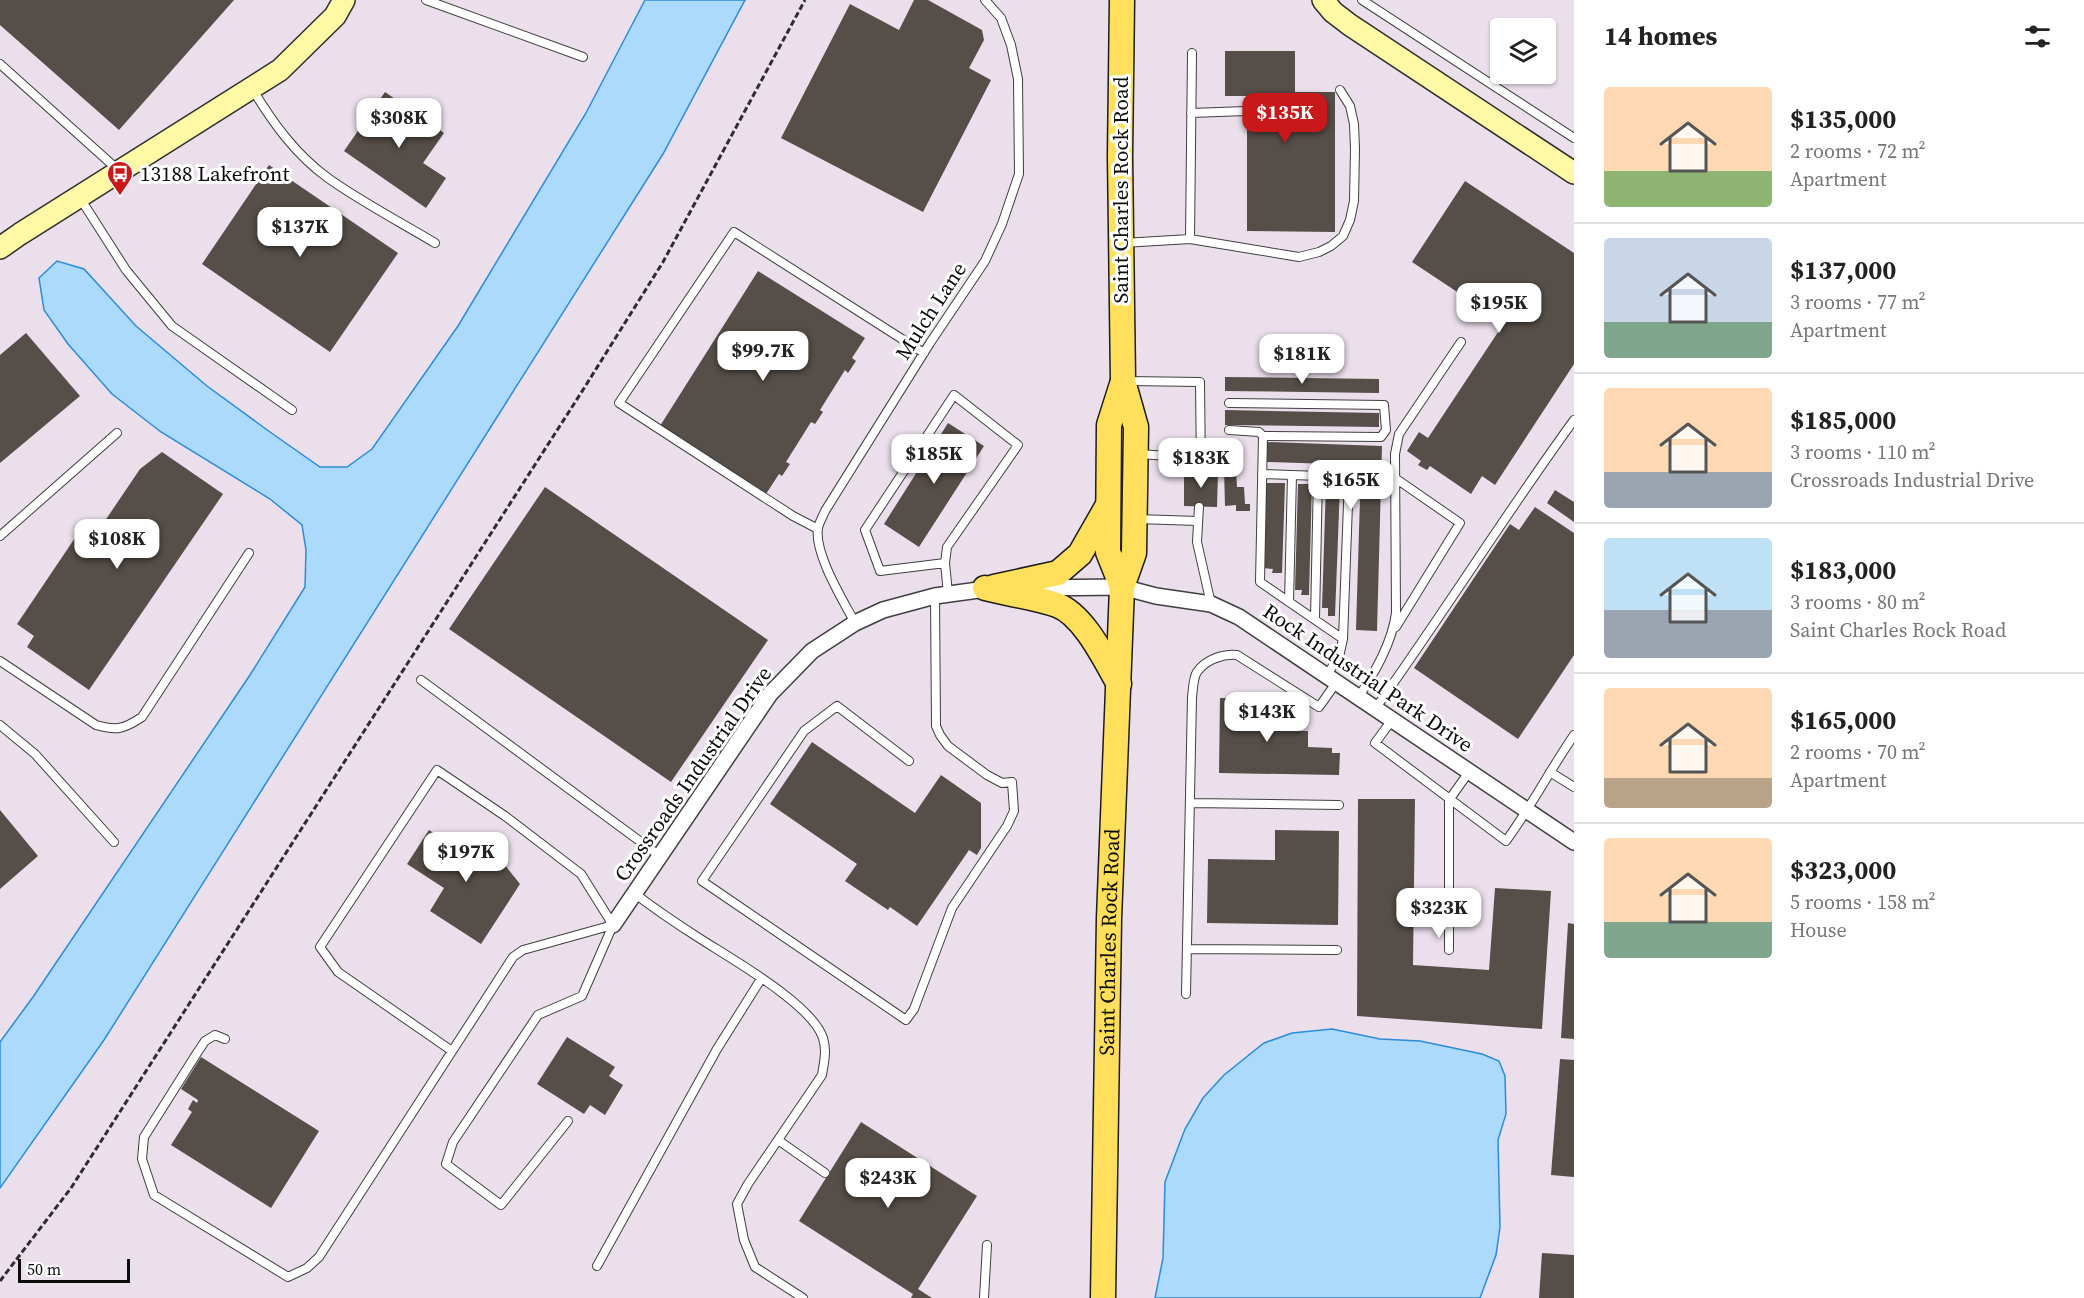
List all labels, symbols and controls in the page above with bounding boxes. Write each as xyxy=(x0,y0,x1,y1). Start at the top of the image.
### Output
map controls xyxy=(1490,18,1556,84)
button: layers xyxy=(1490,18,1556,84)
text: 14 homes xyxy=(1604,18,1717,54)
icon: filters xyxy=(2021,20,2054,53)
street label: Saint Charles Rock Road xyxy=(1106,76,1135,304)
pin: $135K xyxy=(1243,93,1327,144)
pin: $308K xyxy=(357,98,441,149)
text: $135K xyxy=(1256,98,1314,126)
text: $135,000 xyxy=(1790,101,1896,137)
text: $308K xyxy=(370,103,428,131)
icon: home xyxy=(1652,111,1724,183)
text: 2 rooms · 72 m² xyxy=(1790,137,1926,165)
bus stop icon: 13188 Lakefront xyxy=(105,159,135,197)
place label: 13188 Lakefront xyxy=(140,159,289,188)
text: Apartment xyxy=(1790,165,1887,193)
pin: $137K xyxy=(258,207,342,258)
text: $137K xyxy=(271,212,329,240)
text: $137,000 xyxy=(1790,252,1896,288)
street label: Mulch Lane xyxy=(888,256,973,365)
icon: home xyxy=(1652,262,1724,334)
pin: $195K xyxy=(1457,283,1541,334)
text: $195K xyxy=(1470,288,1528,316)
text: 3 rooms · 77 m² xyxy=(1790,288,1926,316)
text: Apartment xyxy=(1790,316,1887,344)
pin: $99.7K xyxy=(714,331,812,382)
pin: $181K xyxy=(1260,334,1344,385)
text: $99.7K xyxy=(731,336,795,364)
text: $181K xyxy=(1273,339,1331,367)
text: $185,000 xyxy=(1790,402,1896,438)
icon: home xyxy=(1652,412,1724,484)
pin: $185K xyxy=(892,434,976,485)
pin: $183K xyxy=(1159,438,1243,489)
text: 3 rooms · 110 m² xyxy=(1790,438,1936,466)
text: $185K xyxy=(905,439,963,467)
text: $183K xyxy=(1172,443,1230,471)
pin: $165K xyxy=(1309,460,1393,511)
text: $165K xyxy=(1322,465,1380,493)
text: Crossroads Industrial Drive xyxy=(1790,466,2034,494)
pin: $108K xyxy=(75,519,159,570)
text: $108K xyxy=(88,524,146,552)
text: $183,000 xyxy=(1790,552,1896,588)
icon: home xyxy=(1652,562,1724,634)
text: 3 rooms · 80 m² xyxy=(1790,588,1926,616)
street label: Rock Industrial Park Drive xyxy=(1258,596,1479,759)
text: Saint Charles Rock Road xyxy=(1790,616,2006,644)
street label: Crossroads Industrial Drive xyxy=(607,660,778,887)
pin: $143K xyxy=(1225,692,1309,743)
text: $143K xyxy=(1238,697,1296,725)
text: $165,000 xyxy=(1790,702,1896,738)
icon: home xyxy=(1652,712,1724,784)
text: 2 rooms · 70 m² xyxy=(1790,738,1926,766)
text: Apartment xyxy=(1790,766,1887,794)
street label: Saint Charles Rock Road xyxy=(1092,828,1127,1056)
pin: $197K xyxy=(424,832,508,883)
text: $197K xyxy=(437,837,495,865)
text: $323,000 xyxy=(1790,852,1896,888)
icon: home xyxy=(1652,862,1724,934)
pin: $323K xyxy=(1397,888,1481,939)
text: 5 rooms · 158 m² xyxy=(1790,888,1936,916)
text: $323K xyxy=(1410,893,1468,921)
text: House xyxy=(1790,916,1847,944)
pin: $243K xyxy=(846,1158,930,1209)
text: $243K xyxy=(859,1163,917,1191)
scale bar xyxy=(18,1256,130,1284)
text: 50 m xyxy=(27,1258,61,1280)

